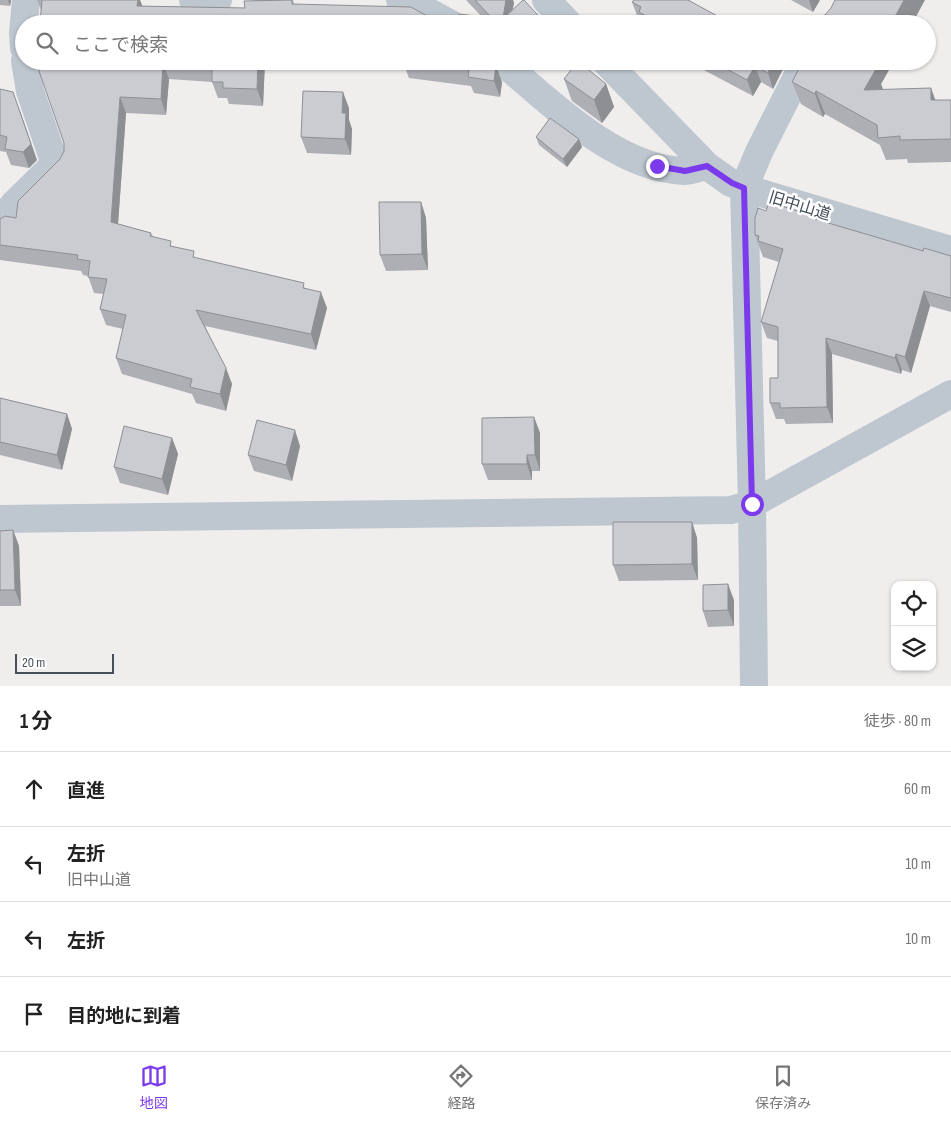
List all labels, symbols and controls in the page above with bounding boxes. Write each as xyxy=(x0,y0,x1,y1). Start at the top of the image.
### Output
search box xyxy=(15,15,936,70)
icon: search xyxy=(33,29,61,57)
text: ここで検索 xyxy=(73,34,168,57)
route end xyxy=(646,155,669,178)
street label: 旧中山道 xyxy=(766,188,833,225)
route start xyxy=(741,493,764,516)
map controls xyxy=(891,581,936,671)
button: locate xyxy=(891,581,936,626)
button: layers xyxy=(891,626,936,671)
scale bar xyxy=(15,651,114,674)
text: 20 m xyxy=(22,654,45,671)
text: 1 分 xyxy=(20,709,53,734)
text: 徒歩 · 80 m xyxy=(864,712,931,731)
icon: ahead xyxy=(20,775,48,803)
text: 直進 xyxy=(67,780,105,803)
text: 60 m xyxy=(904,780,931,799)
text: 左折 xyxy=(67,843,105,866)
icon: left xyxy=(20,850,48,878)
text: 10 m xyxy=(905,855,931,874)
text: 旧中山道 xyxy=(67,871,131,890)
icon: left xyxy=(20,925,48,953)
text: 左折 xyxy=(67,930,105,953)
text: 10 m xyxy=(905,930,931,949)
icon: arrive xyxy=(20,1000,48,1028)
text: 目的地に到着 xyxy=(67,1005,181,1028)
tab: 地図 xyxy=(140,1062,168,1112)
tab: 経路 xyxy=(447,1062,475,1112)
tab: 保存済み xyxy=(755,1062,811,1112)

